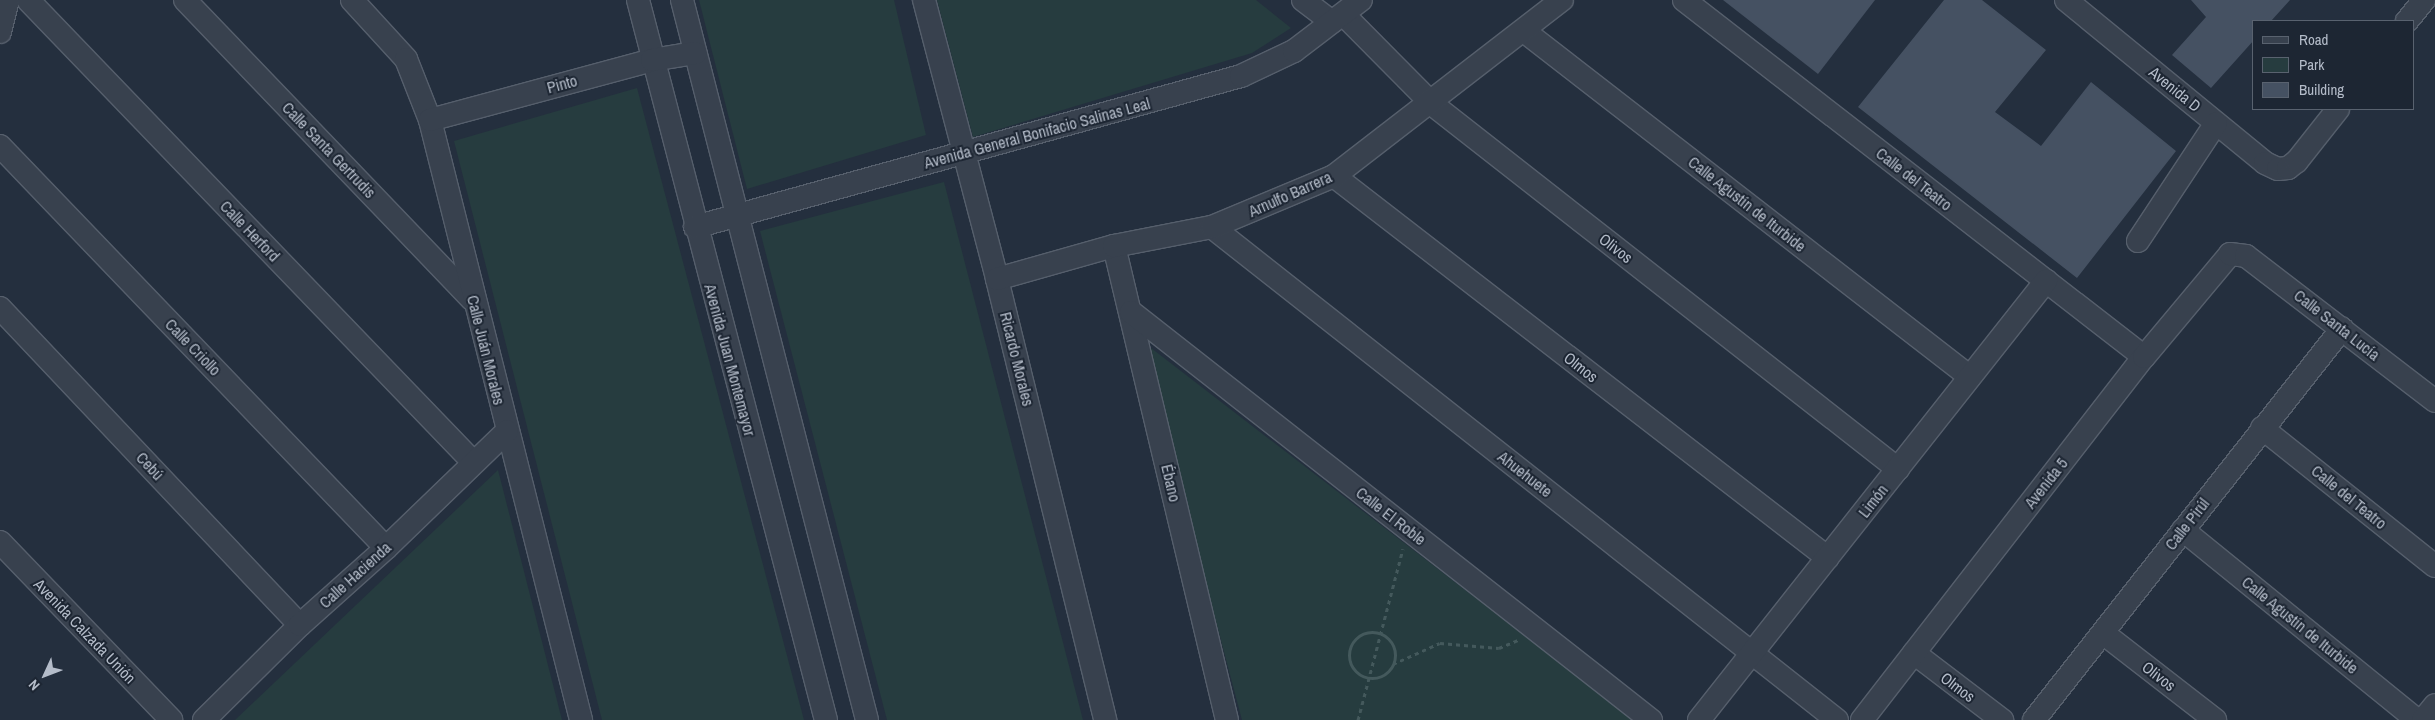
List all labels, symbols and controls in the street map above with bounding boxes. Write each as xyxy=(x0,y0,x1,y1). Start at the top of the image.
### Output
legend xyxy=(2252,20,2415,110)
text: Road xyxy=(2299,29,2328,50)
text: Park xyxy=(2299,54,2324,75)
street label: Avenida D xyxy=(2145,62,2205,116)
street label: Pinto xyxy=(545,71,579,97)
text: Building xyxy=(2299,79,2344,100)
street label: Avenida General Bonifacio Salinas Leal xyxy=(922,94,1152,172)
street label: Calle Santa Gertrudis xyxy=(278,98,380,202)
street label: Calle del Teatro xyxy=(1872,143,1956,215)
street label: Calle Agustín de Iturbide xyxy=(1684,152,1810,256)
street label: Arnulfo Barrera xyxy=(1245,167,1335,221)
street label: Calle Herford xyxy=(216,197,284,265)
street label: Olivos xyxy=(1595,229,1637,267)
street label: Avenida Juan Montemayor xyxy=(700,282,760,438)
street label: Calle Santa Lucía xyxy=(2290,286,2384,364)
street label: Calle Juán Morales xyxy=(463,293,509,407)
street label: Ricardo Morales xyxy=(996,310,1038,408)
street label: Calle Criollo xyxy=(161,315,225,379)
street label: Olmos xyxy=(1560,348,1602,386)
street label: Ahuehuete xyxy=(1494,447,1556,501)
street label: Cebú xyxy=(132,448,168,484)
street label: Avenida 5 xyxy=(2020,454,2072,512)
street label: Calle del Teatro xyxy=(2308,461,2390,533)
street label: Ébano xyxy=(1157,462,1185,504)
street label: Limón xyxy=(1854,481,1892,521)
street label: Calle El Roble xyxy=(1352,483,1430,549)
street label: Calle Pirúl xyxy=(2161,494,2213,554)
street label: Calle Hacienda xyxy=(315,538,395,612)
street label: Calle Agustín de Iturbide xyxy=(2238,572,2362,678)
street label: Avenida Calzada Unión xyxy=(30,575,140,687)
north arrow xyxy=(20,650,70,700)
street label: Olivos xyxy=(2138,657,2180,695)
street label: Olmos xyxy=(1937,668,1979,706)
text: N xyxy=(25,676,43,694)

